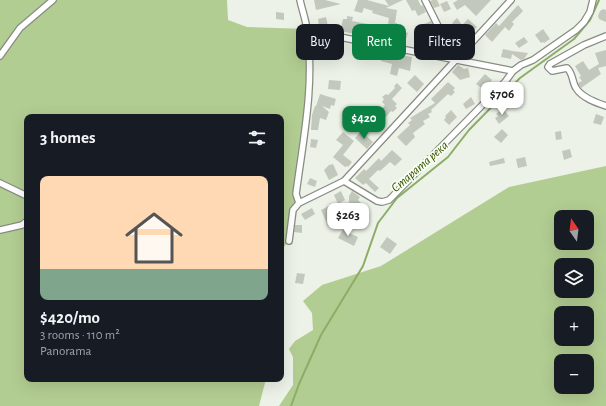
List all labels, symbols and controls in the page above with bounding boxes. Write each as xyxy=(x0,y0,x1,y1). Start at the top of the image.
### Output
chip: Buy xyxy=(296,24,344,60)
chip: Rent xyxy=(352,24,406,60)
chip: Filters xyxy=(414,24,475,60)
pin: $706 xyxy=(478,82,526,116)
text: $706 xyxy=(490,88,514,101)
pin: $420 xyxy=(340,106,388,140)
text: $420 xyxy=(351,112,377,125)
icon: filters xyxy=(246,127,268,149)
text: 3 homes xyxy=(40,129,96,146)
water label: Старата река xyxy=(389,139,451,195)
icon: home xyxy=(118,202,190,274)
pin: $263 xyxy=(324,203,372,237)
text: $263 xyxy=(336,209,360,222)
north arrow xyxy=(554,210,594,250)
map controls xyxy=(554,210,594,394)
button: layers xyxy=(554,258,594,298)
button: + xyxy=(554,306,594,346)
text: $420/mo xyxy=(40,309,100,326)
text: 3 rooms · 110 m² xyxy=(40,329,120,342)
text: Panorama xyxy=(40,345,92,358)
button: − xyxy=(554,354,594,394)

